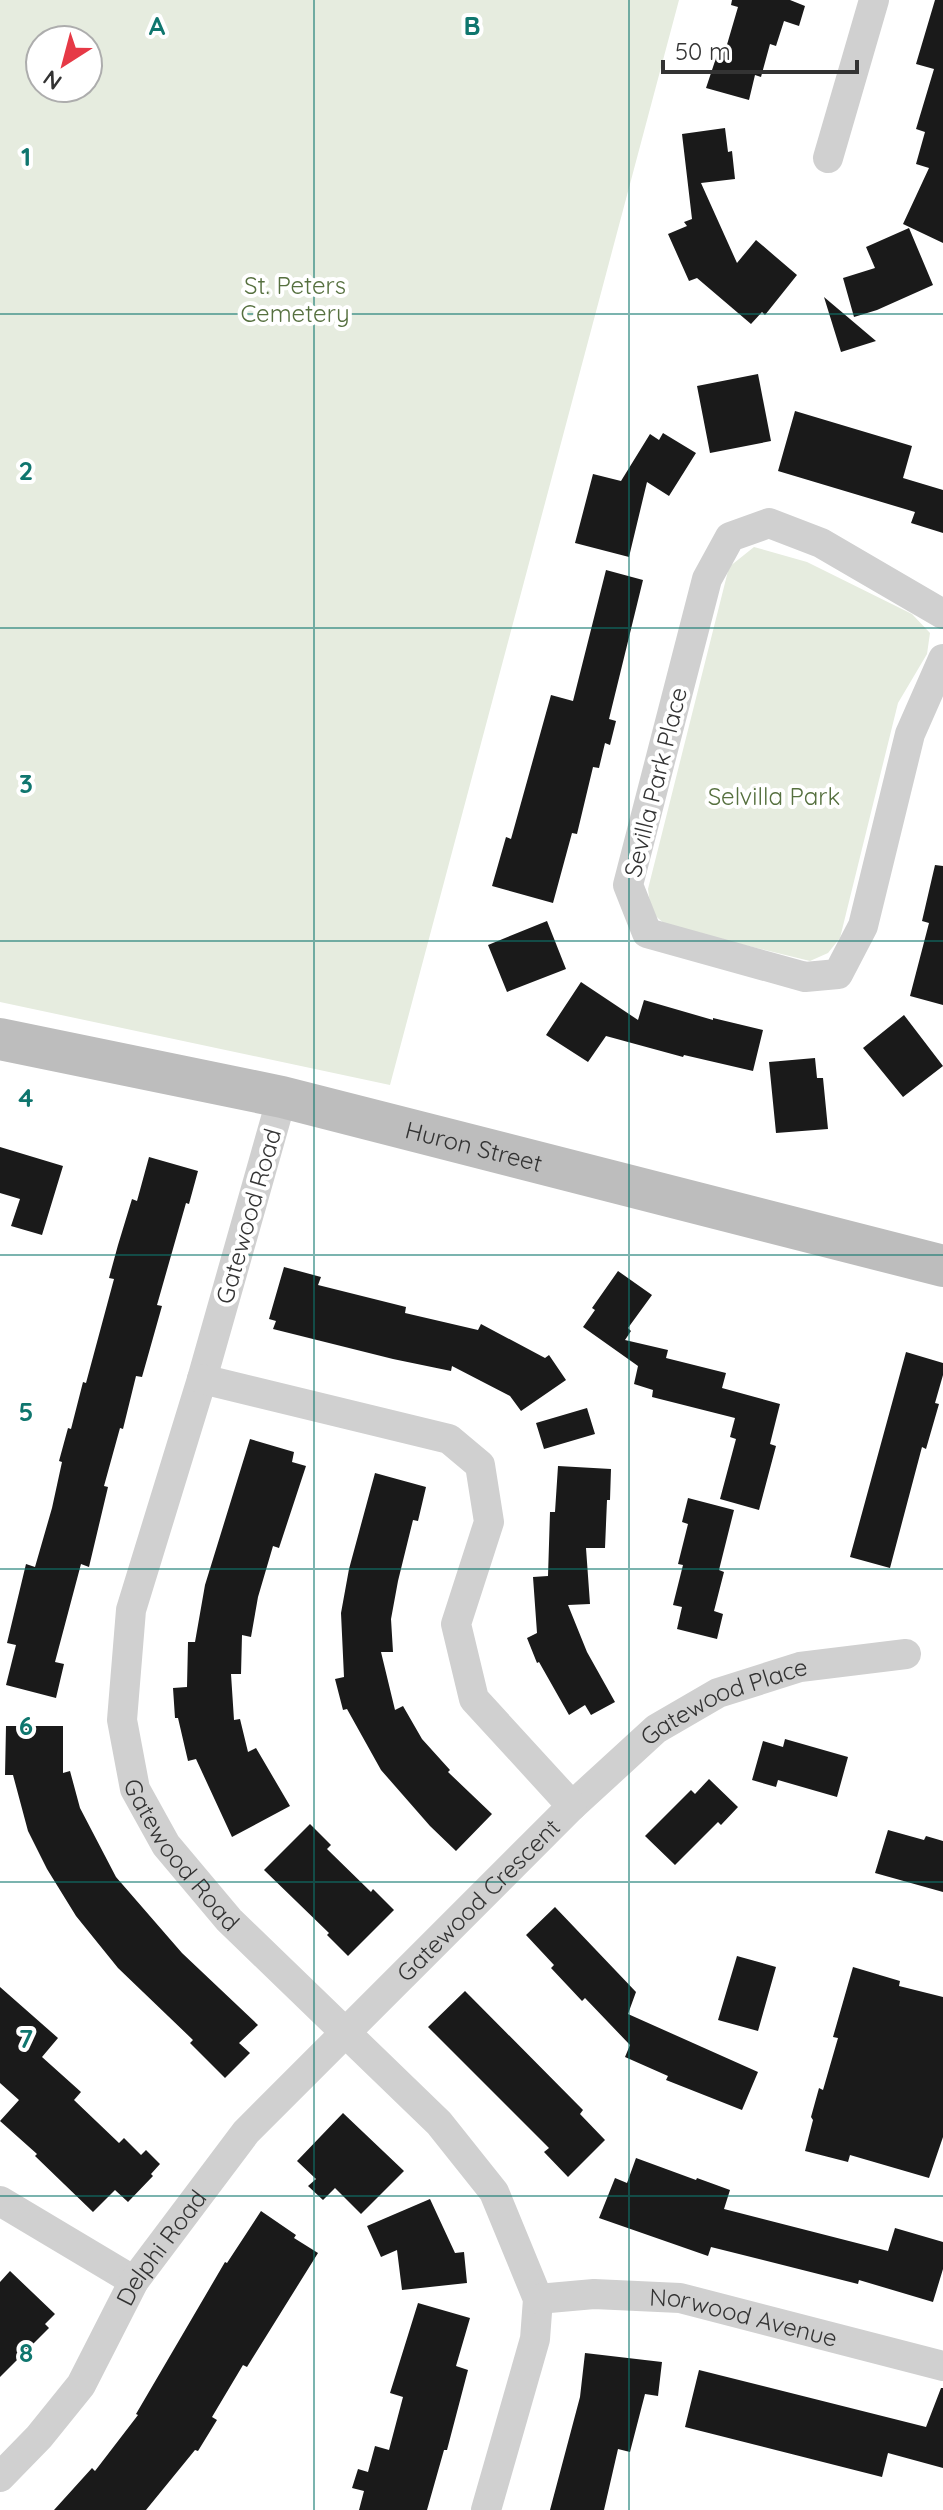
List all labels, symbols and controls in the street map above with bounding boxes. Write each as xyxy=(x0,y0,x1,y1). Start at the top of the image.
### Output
text: A xyxy=(149,9,166,42)
text: B xyxy=(463,9,481,42)
north arrow xyxy=(24,24,104,104)
scale bar xyxy=(663,24,857,74)
text: 50 m xyxy=(675,36,731,66)
text: N xyxy=(37,64,67,96)
text: 1 xyxy=(21,140,31,173)
park label: St. Peters Cemetery xyxy=(240,270,350,328)
text: 2 xyxy=(19,454,33,487)
street label: Sevilla Park Place xyxy=(617,684,693,880)
text: 3 xyxy=(19,767,33,800)
park label: Selvilla Park xyxy=(708,781,840,811)
text: 4 xyxy=(18,1081,34,1114)
street label: Huron Street xyxy=(402,1114,546,1178)
street label: Gatewood Road xyxy=(209,1125,287,1307)
text: 5 xyxy=(19,1395,33,1428)
street label: Gatewood Place xyxy=(633,1651,809,1751)
text: 6 xyxy=(19,1709,33,1742)
street label: Gatewood Road xyxy=(118,1777,246,1937)
street label: Gatewood Crescent xyxy=(390,1812,566,1988)
text: 7 xyxy=(19,2022,33,2055)
street label: Delphi Road xyxy=(109,2184,212,2310)
street label: Norwood Avenue xyxy=(649,2282,841,2353)
text: 8 xyxy=(19,2336,33,2369)

